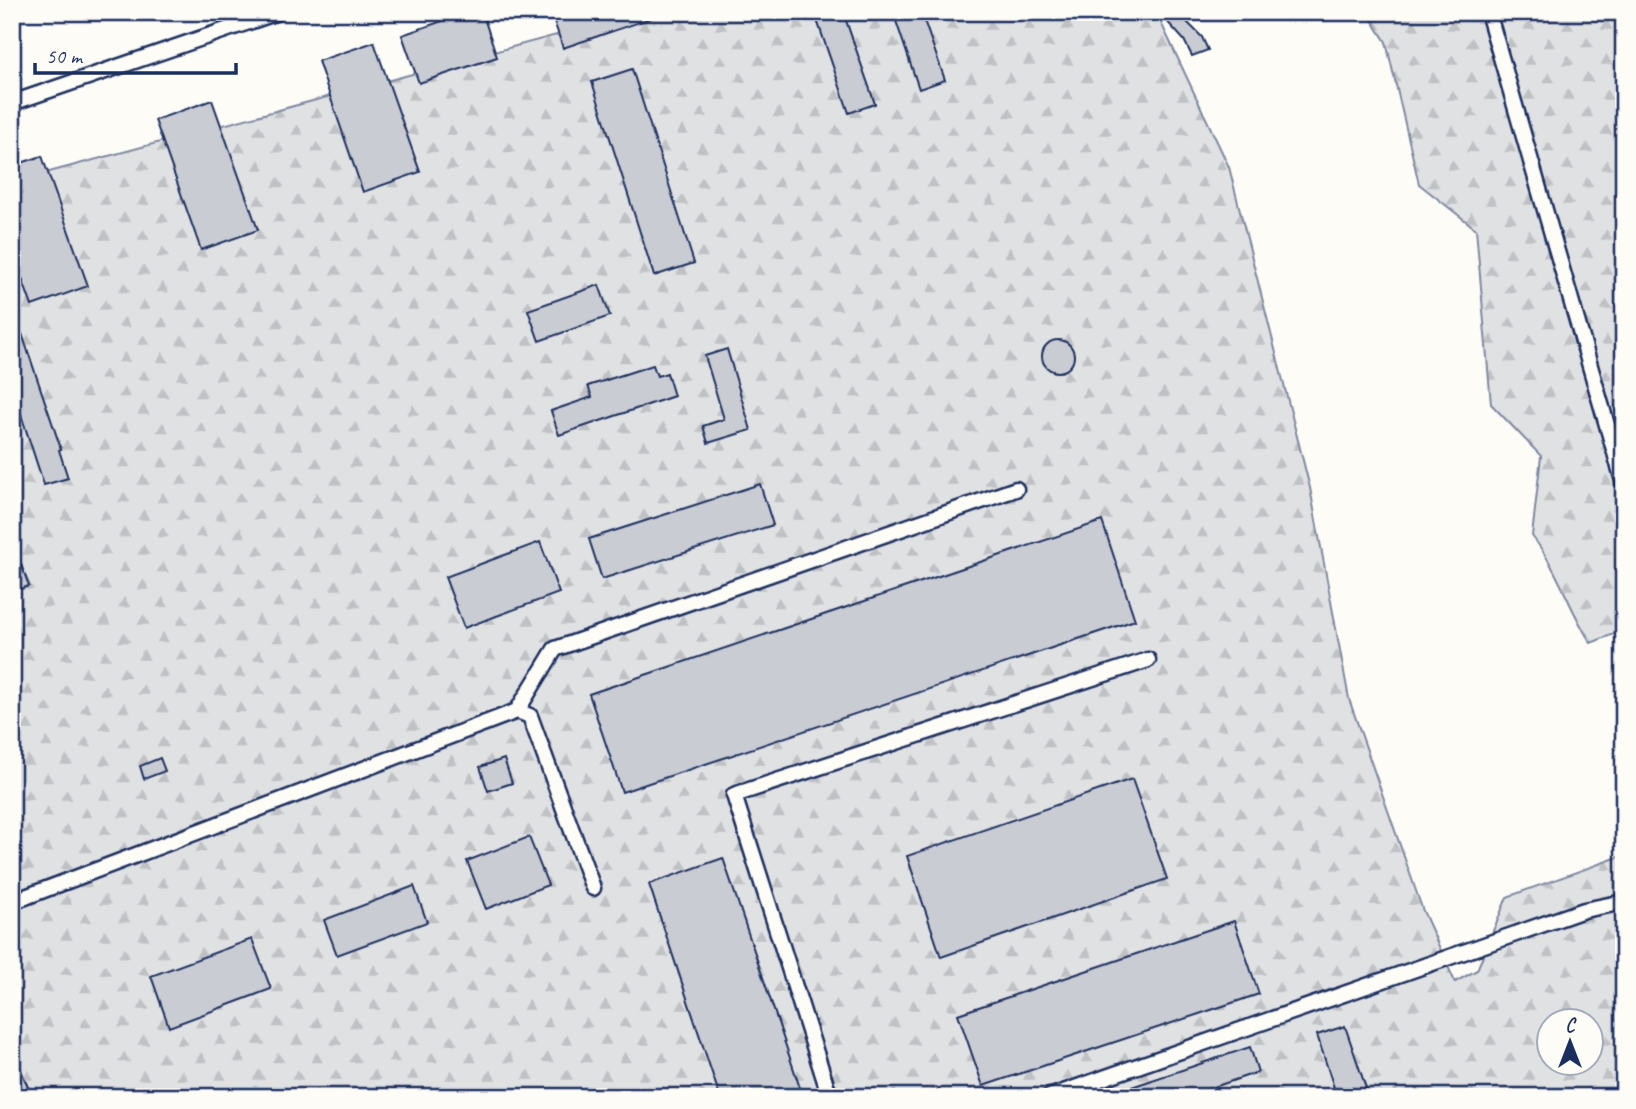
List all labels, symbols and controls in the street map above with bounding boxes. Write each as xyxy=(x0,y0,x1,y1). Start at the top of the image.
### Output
scale bar xyxy=(35,32,236,76)
text: 50 m xyxy=(46,43,84,69)
north arrow xyxy=(1534,1007,1604,1078)
text: С xyxy=(1565,1014,1577,1038)

